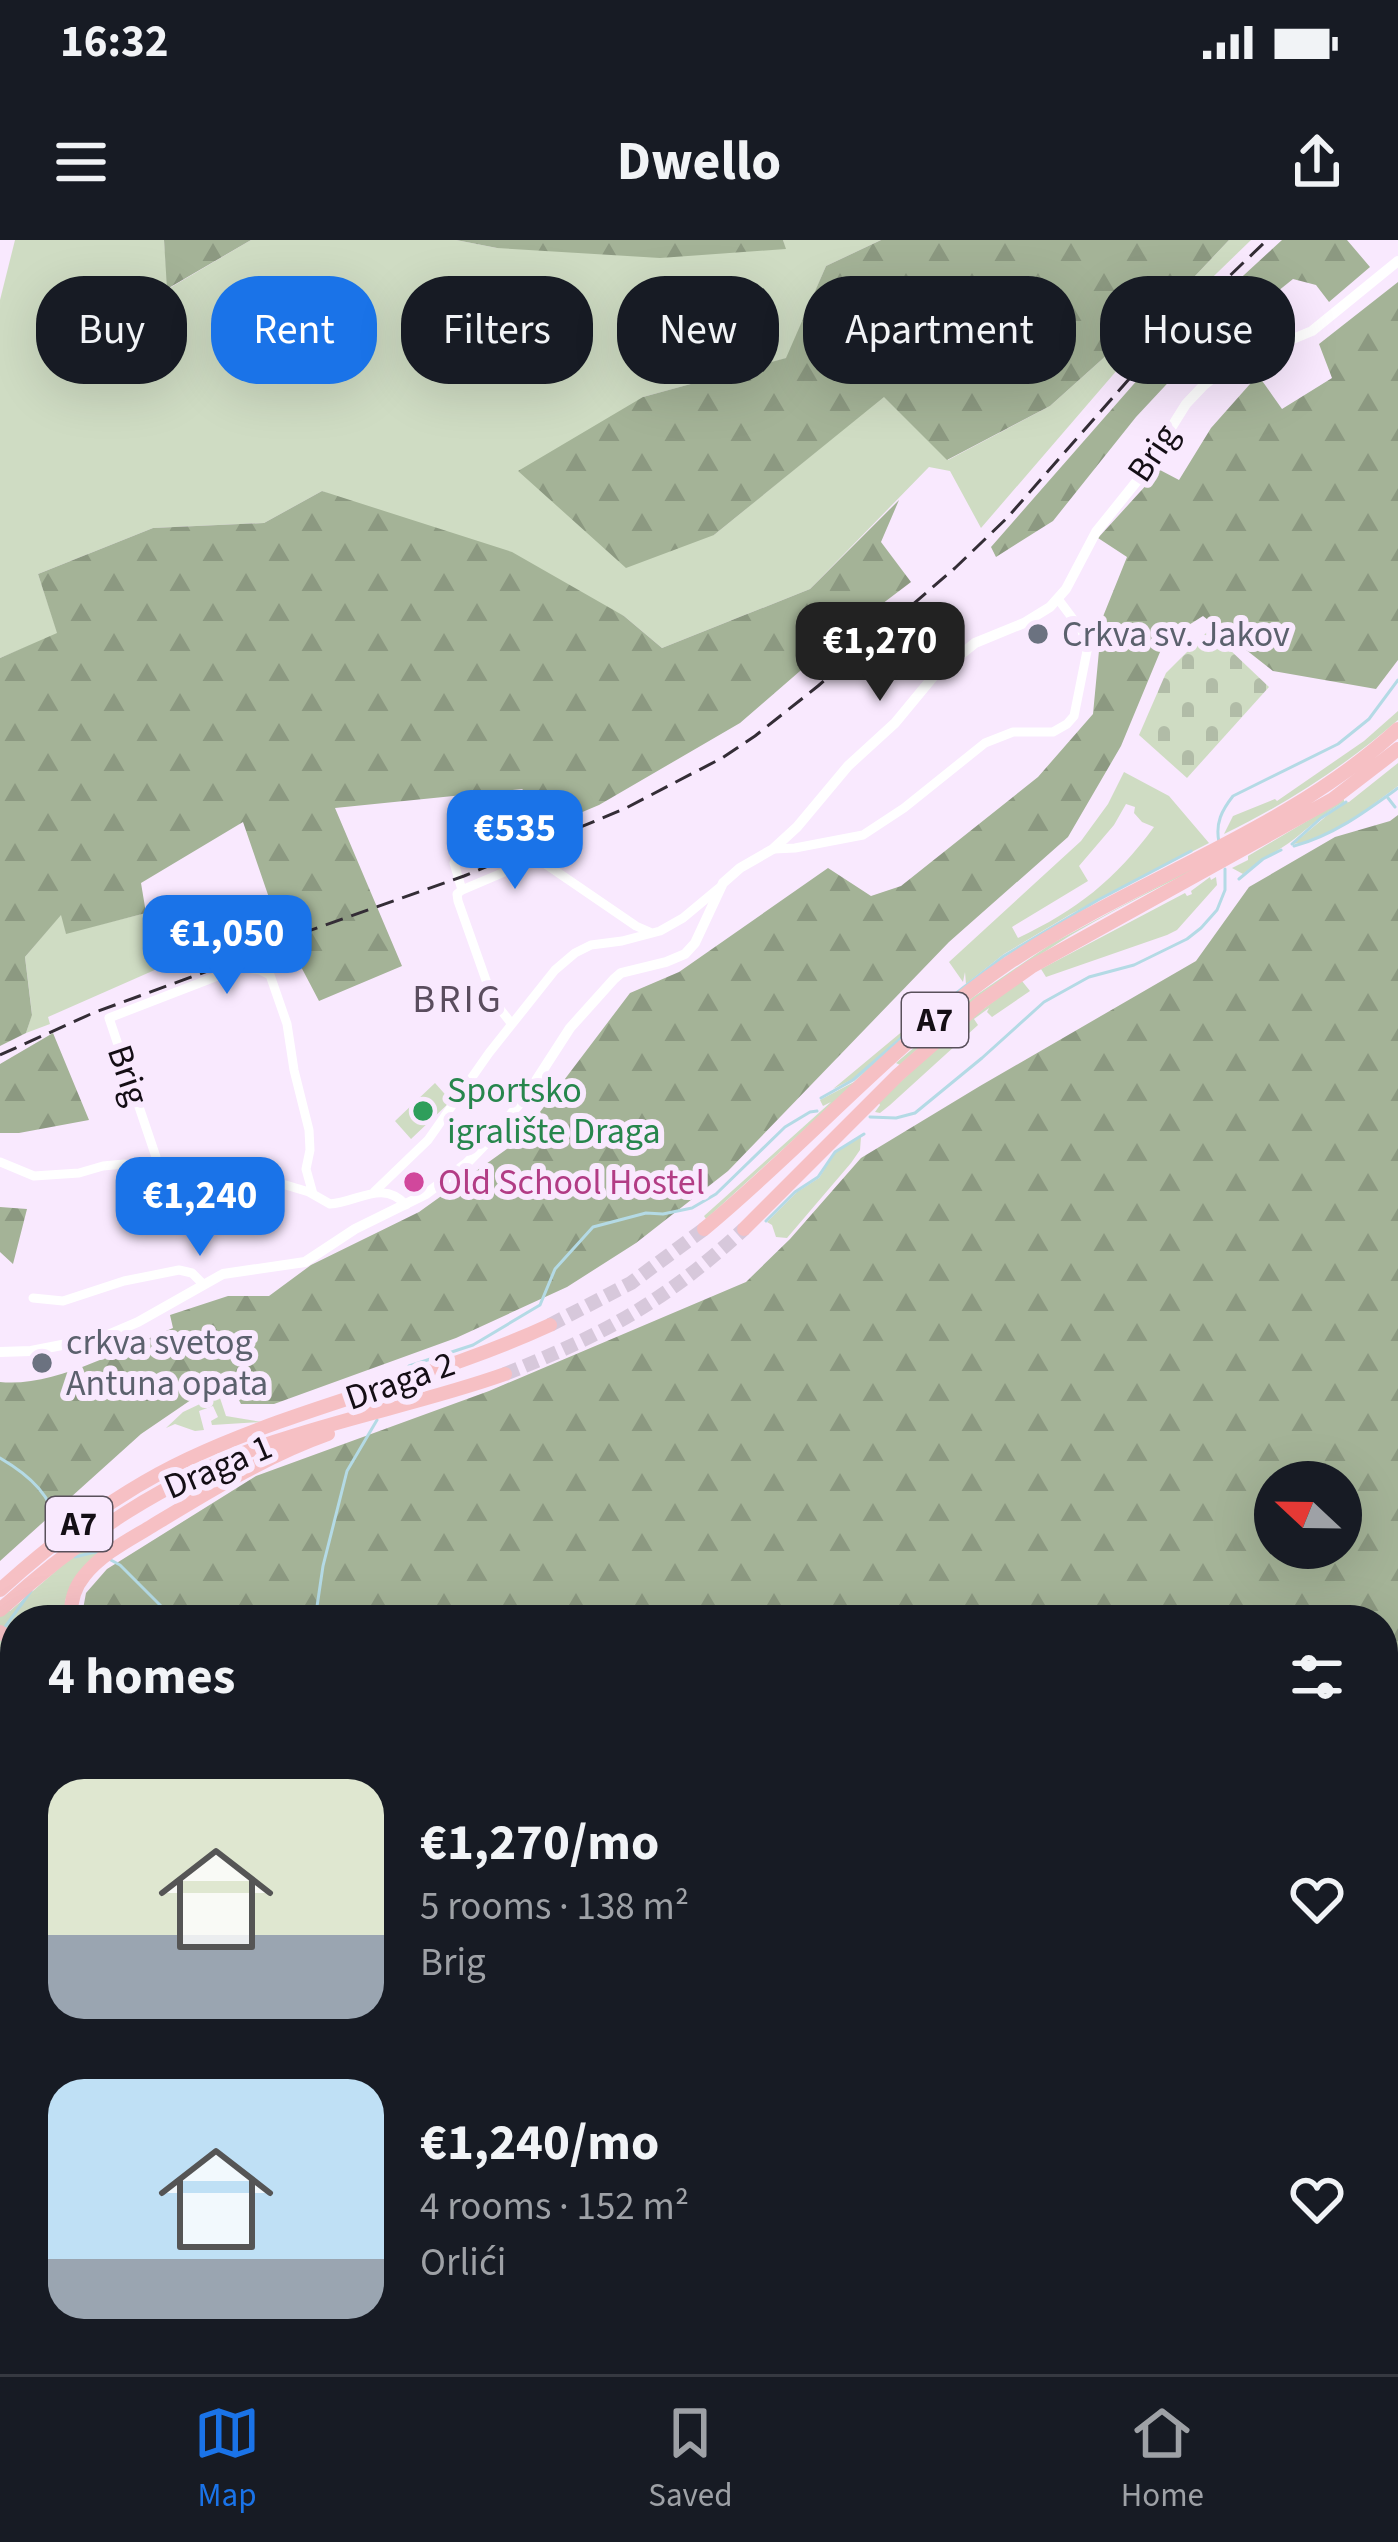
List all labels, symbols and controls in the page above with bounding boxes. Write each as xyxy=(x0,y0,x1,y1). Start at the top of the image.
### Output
text: 16:32 xyxy=(60,10,169,74)
text: Dwello xyxy=(617,124,781,201)
icon: menu xyxy=(48,129,114,195)
icon: share xyxy=(1284,129,1350,195)
chip: Buy xyxy=(36,276,187,384)
chip: Rent xyxy=(211,276,377,384)
chip: Filters xyxy=(401,276,593,384)
chip: New xyxy=(617,276,779,384)
chip: Apartment xyxy=(803,276,1076,384)
chip: House xyxy=(1100,276,1295,384)
street label: Brig xyxy=(1115,414,1191,492)
pin: €1,270 xyxy=(782,602,978,704)
place label: Crkva sv. Jakov xyxy=(1062,609,1290,660)
text: €1,270 xyxy=(823,613,937,669)
marker: Crkva sv. Jakov xyxy=(1025,621,1051,647)
pin: €535 xyxy=(444,790,586,892)
text: €535 xyxy=(474,801,556,857)
pin: €1,050 xyxy=(129,895,325,997)
text: €1,050 xyxy=(170,906,284,962)
district label: BRIG xyxy=(412,972,504,1028)
road number: A7 xyxy=(902,993,968,1047)
street label: Brig xyxy=(94,1038,162,1112)
place label: Sportsko igralište Draga xyxy=(447,1065,661,1157)
marker: Sportsko igralište Draga xyxy=(410,1098,436,1124)
pin: €1,240 xyxy=(102,1157,298,1259)
place label: Old School Hostel xyxy=(438,1157,705,1208)
text: €1,240 xyxy=(143,1168,257,1224)
marker: Old School Hostel xyxy=(401,1169,427,1195)
place label: crkva svetog Antuna opata xyxy=(66,1317,268,1409)
street label: Draga 2 xyxy=(338,1339,462,1423)
marker: crkva svetog Antuna opata xyxy=(29,1350,55,1376)
street label: Draga 1 xyxy=(156,1422,280,1512)
north arrow xyxy=(1254,1461,1362,1569)
map controls xyxy=(1254,1461,1362,1569)
road number: A7 xyxy=(46,1497,112,1551)
text: 4 homes xyxy=(48,1641,235,1713)
icon: filters xyxy=(1284,1644,1350,1710)
text: €1,270/mo xyxy=(420,1807,659,1879)
icon: home xyxy=(144,1827,288,1971)
icon: heart xyxy=(1284,1866,1350,1932)
text: 5 rooms · 138 m² xyxy=(420,1879,689,1935)
text: Brig xyxy=(420,1935,486,1991)
text: €1,240/mo xyxy=(420,2107,659,2179)
icon: home xyxy=(144,2127,288,2271)
icon: heart xyxy=(1284,2166,1350,2232)
text: 4 rooms · 152 m² xyxy=(420,2179,689,2235)
text: Orlići xyxy=(420,2235,506,2291)
tab: Map xyxy=(194,2400,260,2519)
tab: Saved xyxy=(648,2400,733,2519)
tab: Home xyxy=(1121,2400,1204,2519)

